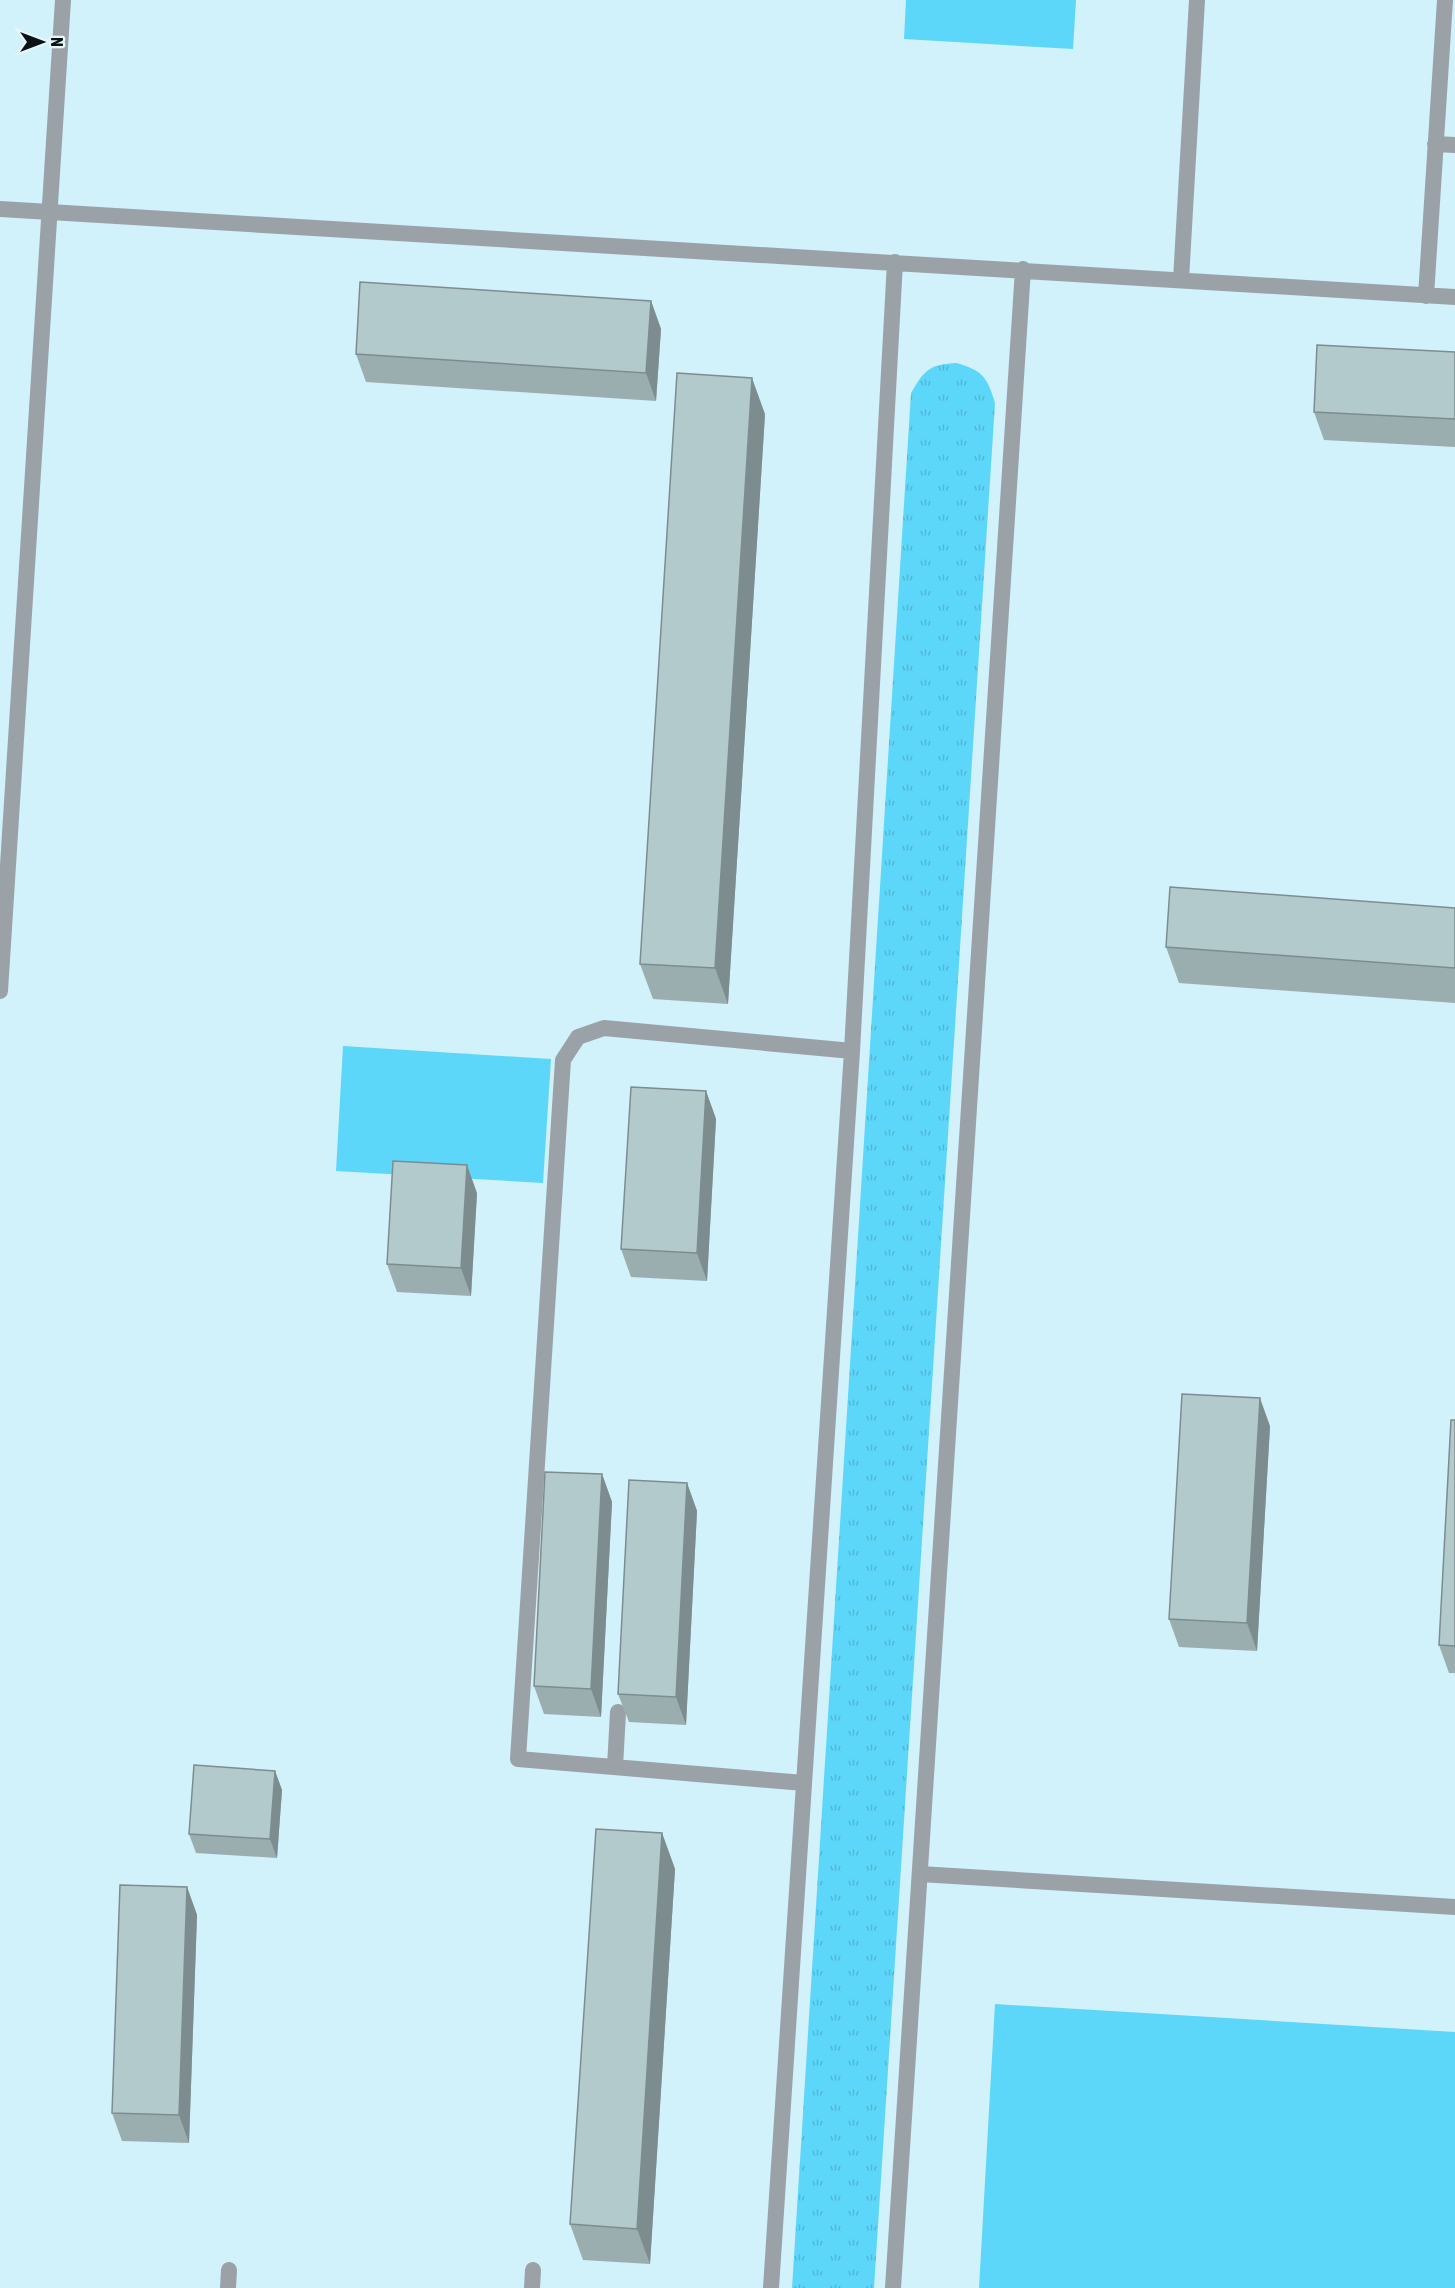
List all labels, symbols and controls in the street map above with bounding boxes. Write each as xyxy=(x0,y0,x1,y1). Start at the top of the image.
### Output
north arrow xyxy=(12,12,72,72)
text: N xyxy=(48,37,66,47)

